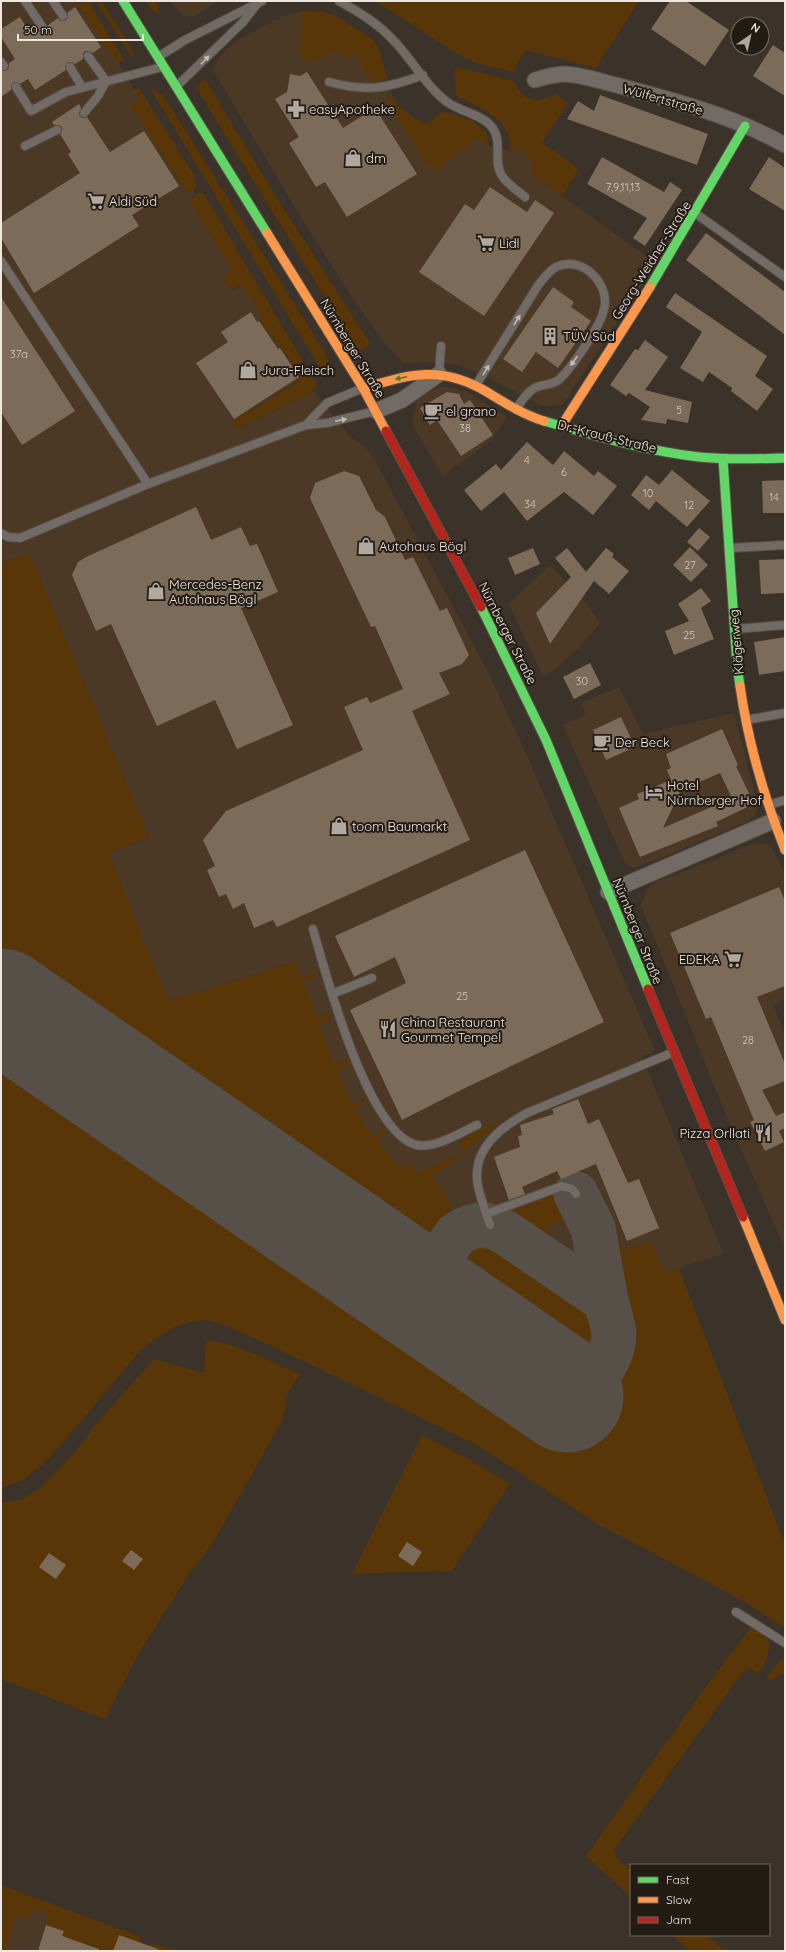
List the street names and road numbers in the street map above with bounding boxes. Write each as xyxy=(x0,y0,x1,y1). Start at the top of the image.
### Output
street label: Wülfertstraße xyxy=(621,80,705,118)
street label: Georg-Weidner-Straße xyxy=(608,198,694,322)
street label: Nürnberger Straße xyxy=(317,296,389,400)
street label: Dr.-Krauß-Straße xyxy=(556,416,658,456)
street label: Nürnberger Straße xyxy=(475,579,541,687)
street label: Klägerweg xyxy=(725,609,747,675)
street label: Nürnberger Straße xyxy=(609,876,667,986)

